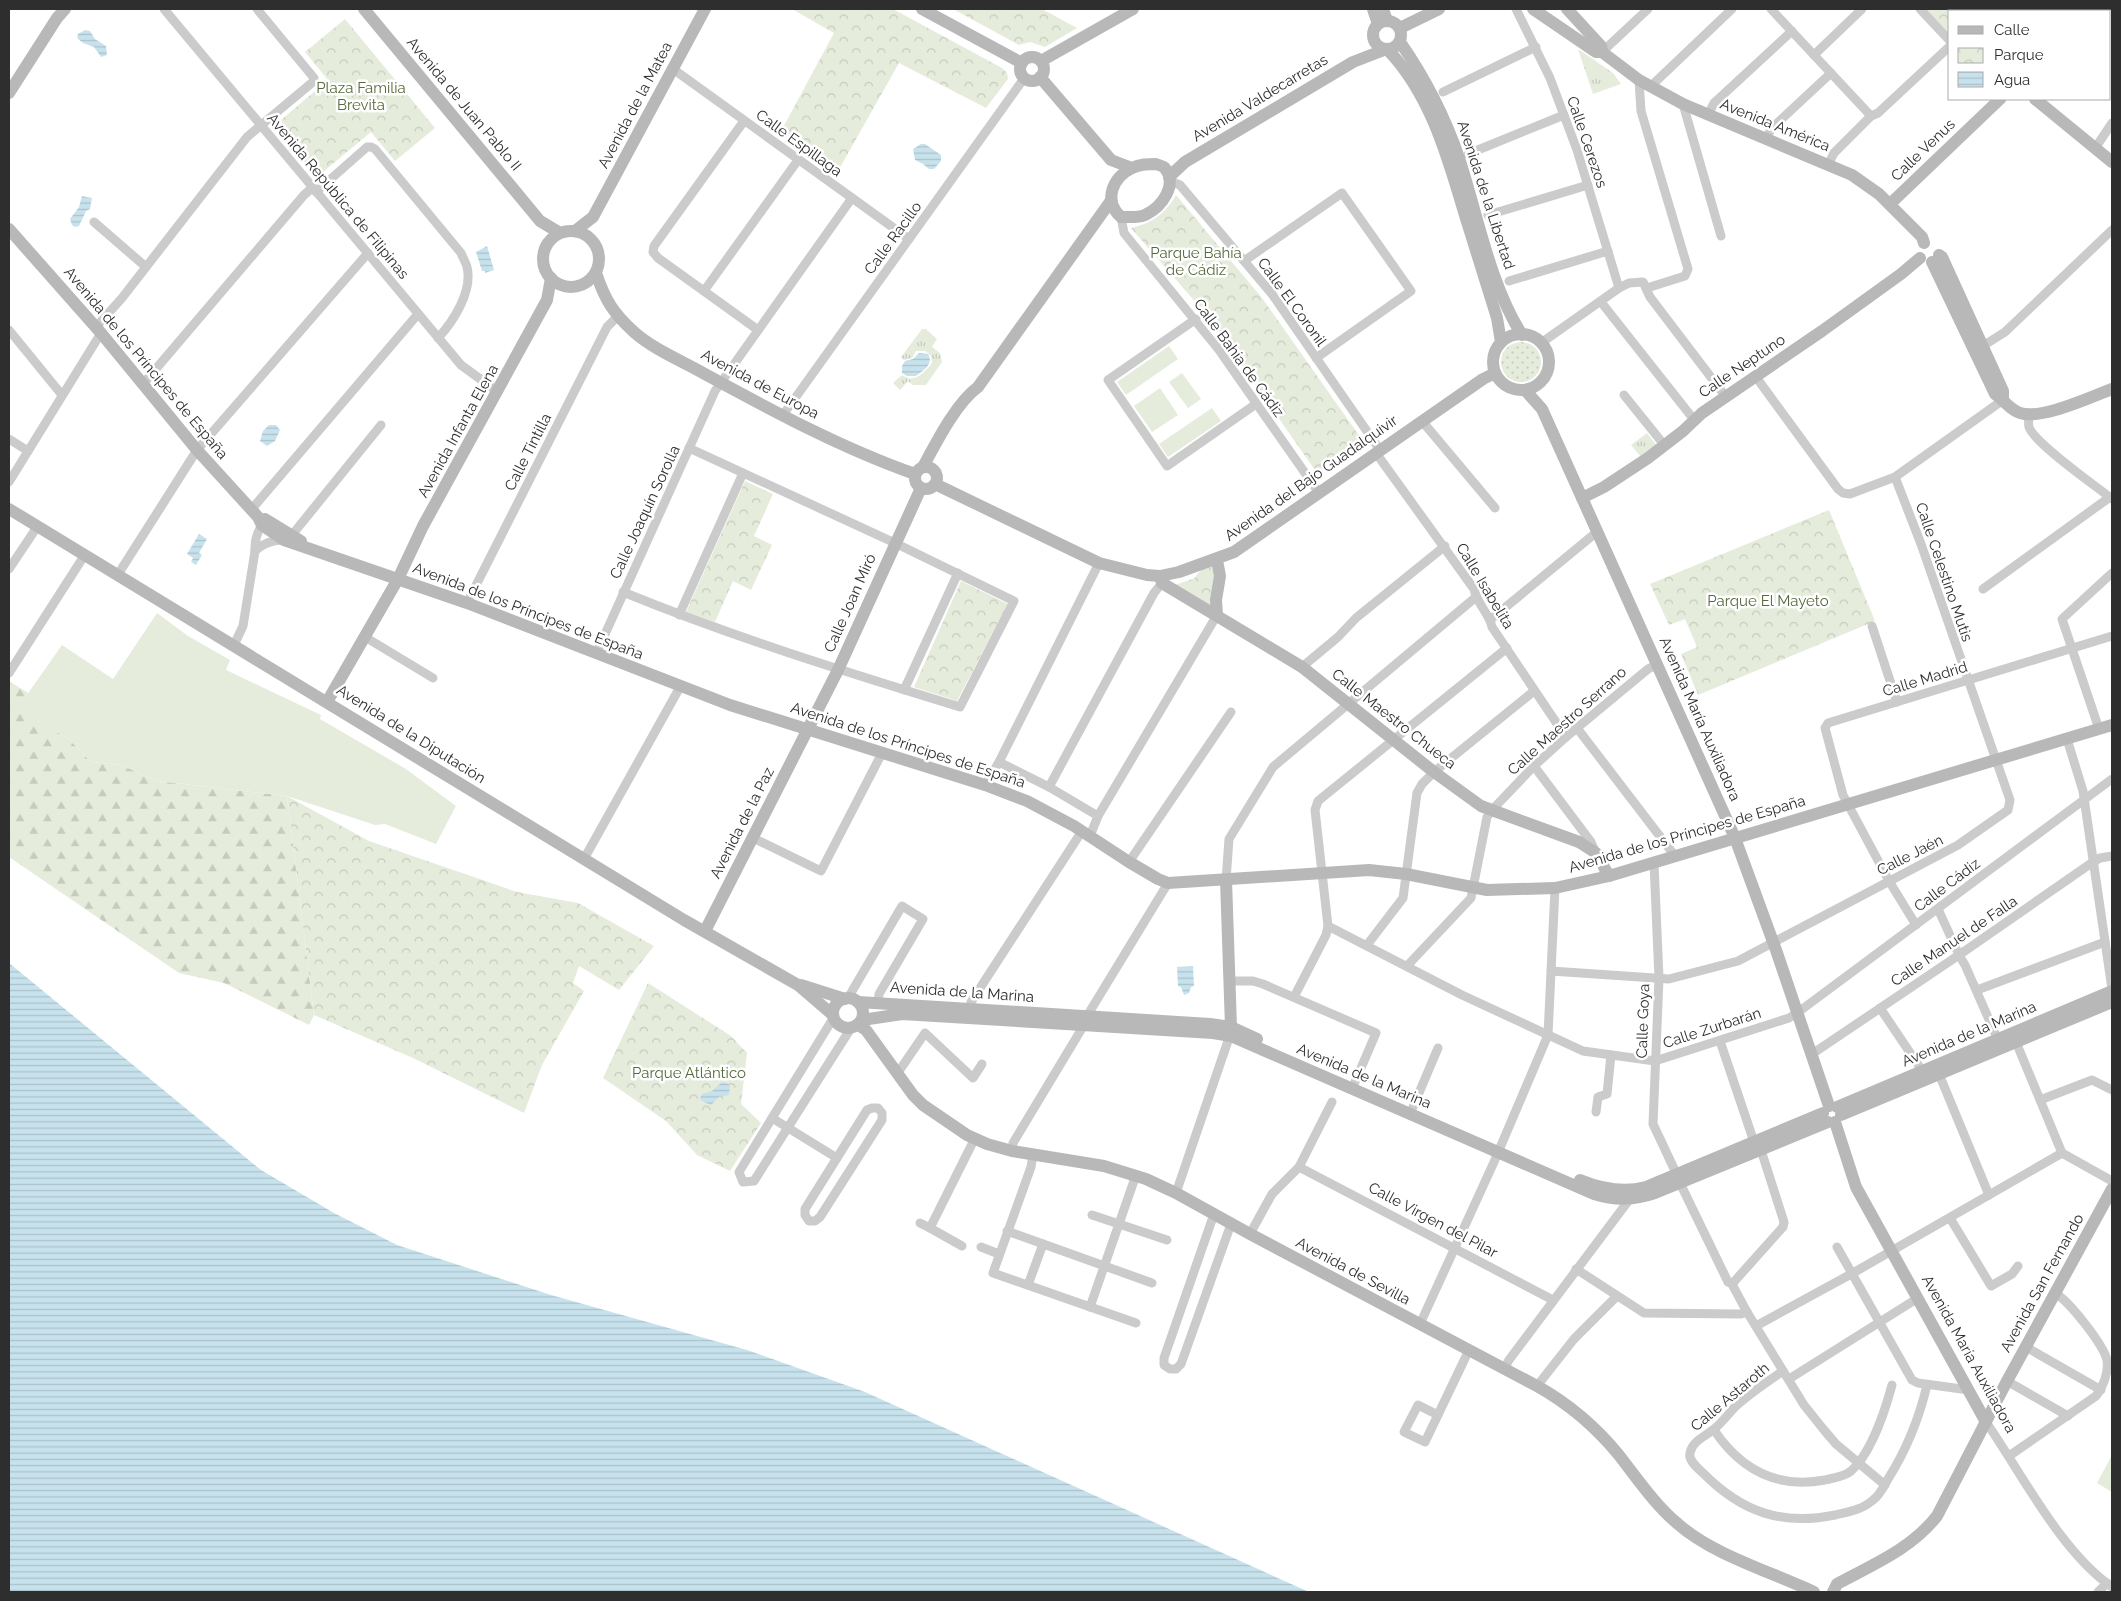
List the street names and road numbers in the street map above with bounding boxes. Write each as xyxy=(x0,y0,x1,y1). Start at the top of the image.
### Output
street label: Avenida de Juan Pablo II xyxy=(403,34,525,174)
street label: Avenida de la Matea xyxy=(594,39,676,171)
street label: Avenida Valdecarretas xyxy=(1189,50,1331,146)
street label: Calle Cerezos xyxy=(1563,94,1611,190)
street label: Avenida América xyxy=(1718,95,1832,155)
street label: Calle Espillaga xyxy=(752,106,846,180)
street label: Avenida República de Filipinas xyxy=(263,109,413,283)
street label: Calle Venus xyxy=(1887,115,1959,185)
street label: Avenida de la Libertad xyxy=(1453,118,1519,272)
street label: Calle Racillo xyxy=(861,198,926,278)
street label: Calle El Coronil xyxy=(1254,254,1331,351)
street label: Avenida de los Príncipes de España xyxy=(60,263,232,463)
street label: Calle Bahía de Cádiz xyxy=(1190,295,1288,421)
street label: Calle Neptuno xyxy=(1695,330,1789,401)
street label: Avenida de Europa xyxy=(698,345,822,423)
street label: Avenida Infanta Elena xyxy=(414,361,502,501)
street label: Calle Tintilla xyxy=(501,410,555,494)
street label: Avenida del Bajo Guadalquivir xyxy=(1221,411,1401,545)
street label: Calle Joaquín Sorolla xyxy=(606,442,684,582)
street label: Calle Celestino Mutis xyxy=(1912,500,1976,644)
street label: Calle Isabelita xyxy=(1452,540,1518,632)
street label: Calle Joan Miró xyxy=(820,551,880,655)
street label: Avenida de los Príncipes de España xyxy=(410,559,646,663)
street label: Avenida María Auxiliadora xyxy=(1656,634,1744,804)
street label: Calle Madrid xyxy=(1880,658,1970,700)
street label: Calle Maestro Serrano xyxy=(1504,663,1630,779)
street label: Calle Maestro Chueca xyxy=(1328,665,1460,773)
street label: Avenida de la Diputación xyxy=(333,681,489,787)
street label: Avenida de los Príncipes de España xyxy=(788,699,1028,791)
street label: Avenida de la Paz xyxy=(706,764,778,882)
street label: Avenida de los Príncipes de España xyxy=(1567,792,1807,876)
street label: Calle Jaén xyxy=(1874,831,1946,879)
street label: Calle Cádiz xyxy=(1911,854,1983,916)
street label: Calle Manuel de Falla xyxy=(1887,892,2021,990)
street label: Avenida de la Marina xyxy=(889,978,1035,1006)
street label: Calle Goya xyxy=(1633,983,1653,1059)
street label: Avenida de la Marina xyxy=(1899,998,2039,1070)
street label: Calle Zurbarán xyxy=(1661,1004,1763,1052)
street label: Avenida de la Marina xyxy=(1294,1040,1434,1112)
street label: Calle Virgen del Pilar xyxy=(1365,1178,1501,1262)
street label: Avenida San Fernando xyxy=(1996,1210,2088,1355)
street label: Avenida de Sevilla xyxy=(1293,1233,1413,1309)
street label: Avenida María Auxiliadora xyxy=(1918,1272,2020,1436)
street label: Calle Astaroth xyxy=(1687,1359,1773,1435)

